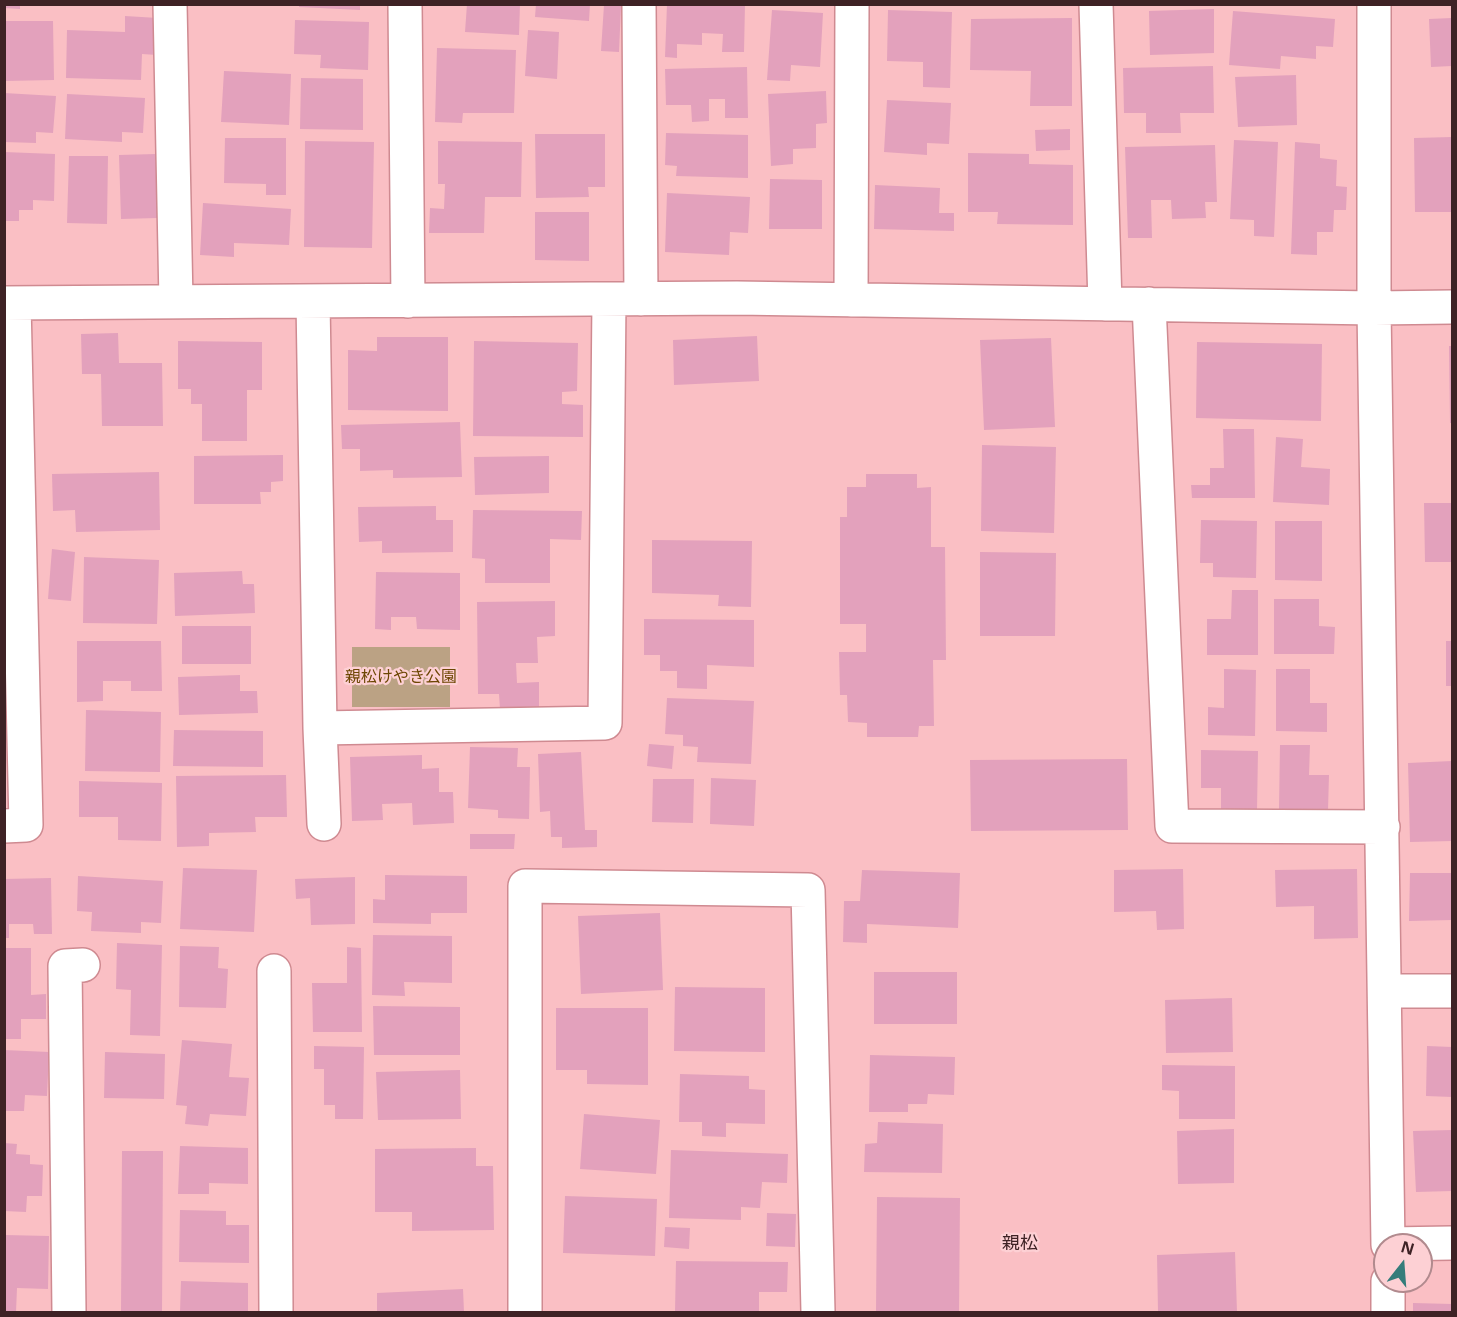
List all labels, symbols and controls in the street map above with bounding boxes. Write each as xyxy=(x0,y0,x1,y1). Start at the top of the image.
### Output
park label: 親松けやき公園 xyxy=(345,667,457,687)
district label: 親松 xyxy=(1002,1233,1038,1255)
north arrow xyxy=(1373,1233,1433,1293)
text: N xyxy=(1398,1235,1417,1260)

